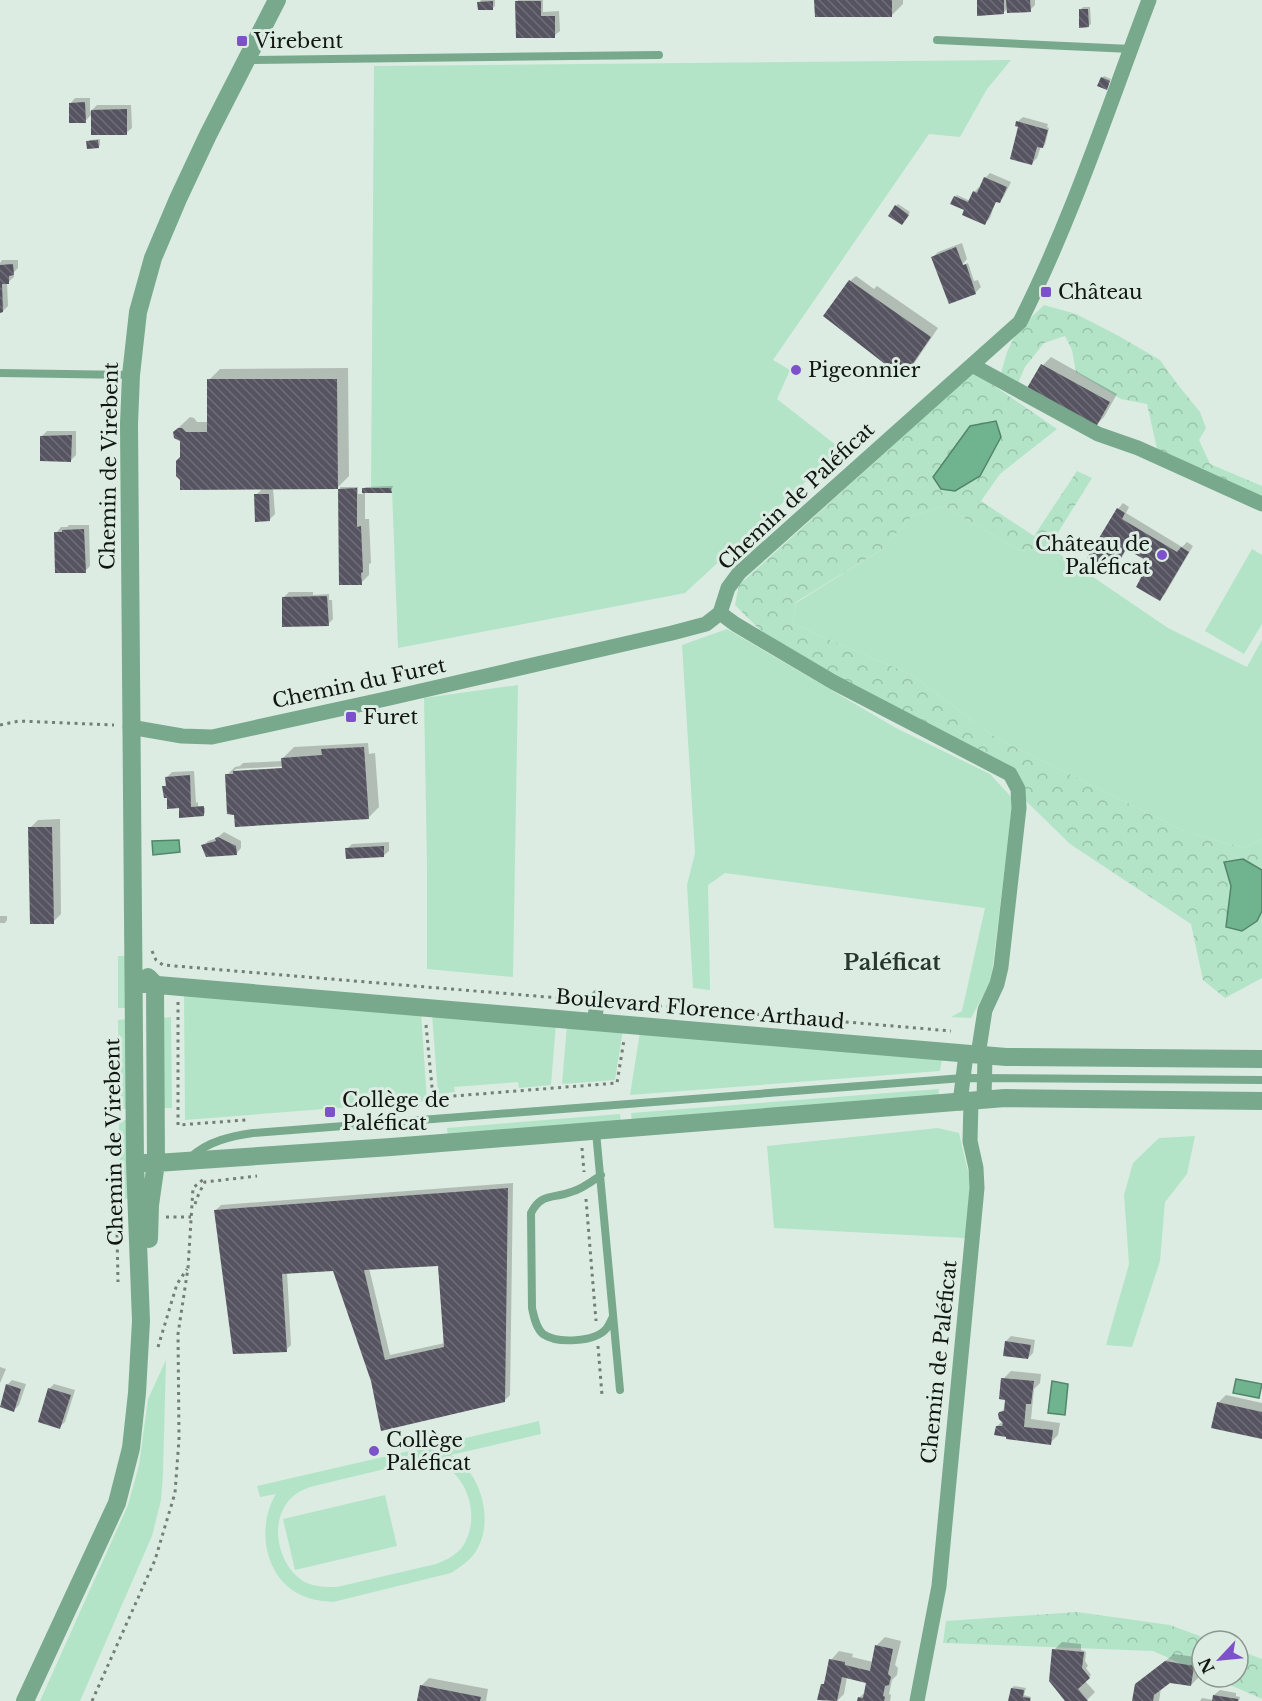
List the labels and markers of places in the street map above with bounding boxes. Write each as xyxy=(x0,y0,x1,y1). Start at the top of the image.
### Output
place label: Virebent xyxy=(253,29,343,53)
marker: Virebent xyxy=(235,34,249,48)
place label: Château xyxy=(1058,280,1142,304)
marker: Château xyxy=(1039,285,1053,299)
place label: Pigeonnier xyxy=(808,358,921,382)
marker: Pigeonnier xyxy=(789,363,803,377)
place label: Château de Paléficat xyxy=(1035,532,1150,579)
marker: Château de Paléficat xyxy=(1155,548,1169,562)
place label: Furet xyxy=(363,705,419,729)
marker: Furet xyxy=(344,710,358,724)
place label: Collège de Paléficat xyxy=(342,1088,450,1135)
marker: Collège de Paléficat xyxy=(323,1105,337,1119)
place label: Collège Paléficat xyxy=(386,1428,471,1475)
marker: Collège Paléficat xyxy=(367,1444,381,1458)

